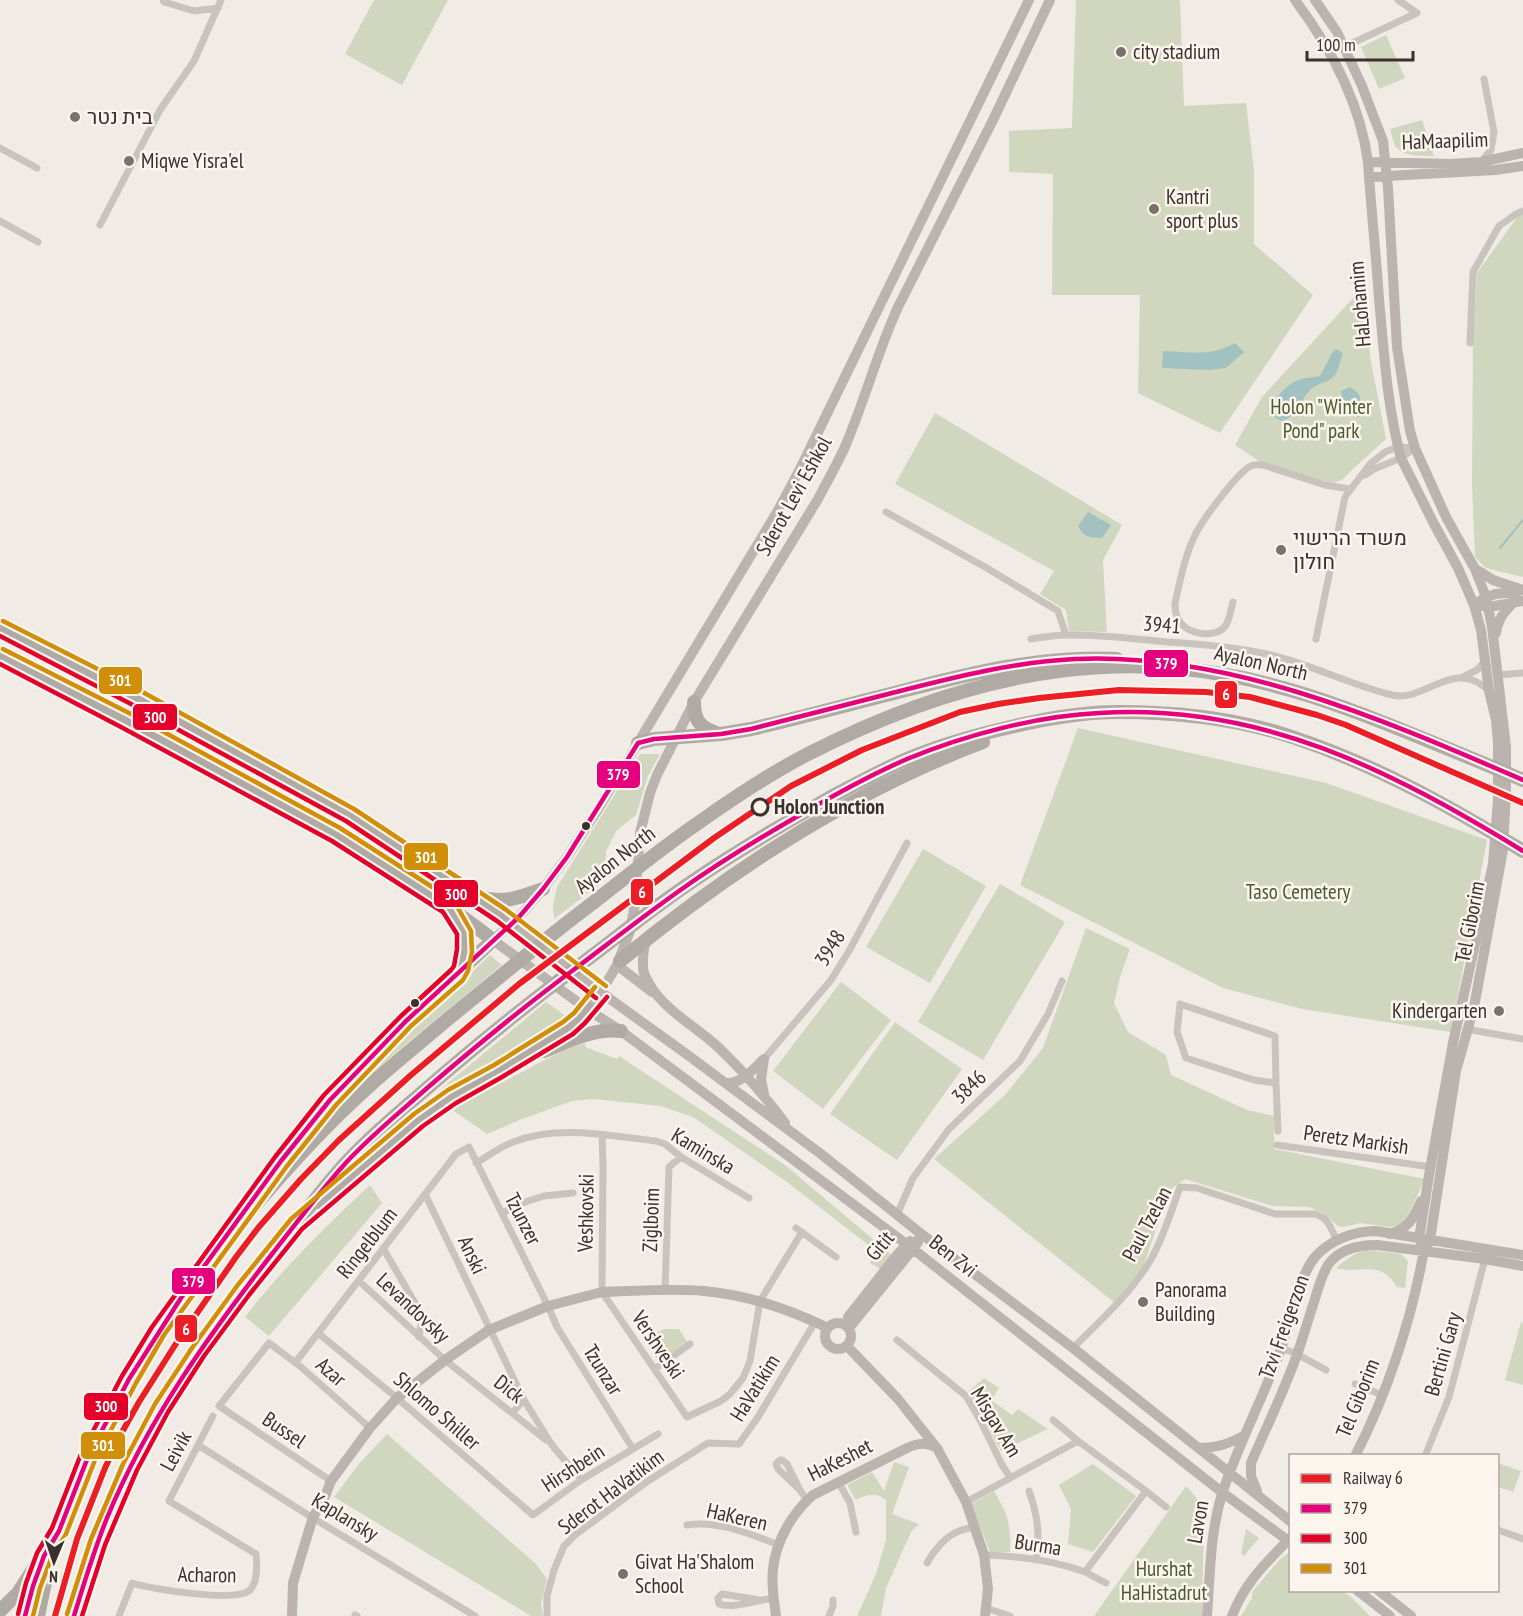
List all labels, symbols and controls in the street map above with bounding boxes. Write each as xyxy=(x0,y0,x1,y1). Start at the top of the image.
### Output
scale bar xyxy=(1307,24,1414,62)
text: 100 m xyxy=(1316,33,1356,56)
place label: city stadium xyxy=(1133,38,1220,65)
marker: city stadium xyxy=(1114,45,1128,59)
place label: בית נטר xyxy=(87,103,153,130)
marker: בית נטר xyxy=(68,110,82,124)
street label: HaMaapilim xyxy=(1401,125,1489,156)
place label: Miqwe Yisra'el xyxy=(141,147,244,174)
marker: Miqwe Yisra'el xyxy=(122,154,136,168)
place label: Kantri sport plus xyxy=(1166,183,1238,234)
marker: Kantri sport plus xyxy=(1147,202,1161,216)
street label: HaLohamim xyxy=(1342,260,1377,348)
park label: Holon "Winter Pond" park xyxy=(1270,393,1372,444)
street label: Sderot Levi Eshkol xyxy=(750,431,837,560)
place label: משרד הרישוי חולון xyxy=(1293,524,1407,575)
marker: משרד הרישוי חולון xyxy=(1274,543,1288,557)
street label: 3941 xyxy=(1142,609,1182,640)
street label: Ayalon North xyxy=(1212,639,1310,686)
line badge: 379 xyxy=(1143,649,1189,678)
text: 379 xyxy=(1155,653,1177,673)
line badge: 301 xyxy=(98,666,143,695)
text: 301 xyxy=(109,670,131,690)
line badge: 6 xyxy=(1214,680,1238,709)
text: 6 xyxy=(1222,684,1230,704)
line badge: 300 xyxy=(132,703,178,731)
text: 300 xyxy=(144,707,167,727)
line badge: 379 xyxy=(596,760,641,789)
text: 379 xyxy=(607,764,629,784)
place label: Holon Junction xyxy=(774,793,885,820)
marker: Holon Junction xyxy=(751,798,769,816)
street label: Ayalon North xyxy=(569,820,660,899)
unlabelled marker xyxy=(580,820,592,832)
line badge: 301 xyxy=(403,842,449,871)
text: 301 xyxy=(415,847,437,867)
line badge: 6 xyxy=(630,878,654,906)
park label: Taso Cemetery xyxy=(1246,878,1350,905)
line badge: 300 xyxy=(433,879,479,908)
street label: Tel Giborim xyxy=(1448,879,1491,965)
text: 6 xyxy=(638,882,646,902)
text: 300 xyxy=(445,884,468,904)
street label: 3948 xyxy=(808,925,851,971)
unlabelled marker xyxy=(409,997,421,1009)
place label: Kindergarten xyxy=(1392,997,1487,1024)
marker: Kindergarten xyxy=(1492,1004,1506,1018)
street label: 3846 xyxy=(946,1064,992,1109)
street label: Peretz Markish xyxy=(1302,1119,1410,1160)
street label: Kaminska xyxy=(667,1121,740,1180)
street label: Veshkovski xyxy=(571,1174,600,1253)
street label: Paul Tzelan xyxy=(1116,1182,1177,1266)
street label: Ziglboim xyxy=(636,1187,665,1253)
street label: Tzunzer xyxy=(499,1188,548,1250)
street label: Ringelblum xyxy=(330,1202,403,1284)
street label: Gitit xyxy=(859,1225,900,1266)
street label: Ben Zvi xyxy=(924,1229,983,1283)
street label: Anski xyxy=(452,1231,493,1278)
line badge: 379 xyxy=(171,1267,216,1295)
street label: Levandovsky xyxy=(371,1267,456,1349)
text: 379 xyxy=(182,1271,204,1291)
street label: Tzvi Freigerzon xyxy=(1252,1271,1315,1382)
place label: Panorama Building xyxy=(1155,1276,1227,1327)
marker: Panorama Building xyxy=(1136,1295,1150,1309)
street label: Vershveski xyxy=(625,1305,691,1384)
street label: Bertini Gary xyxy=(1418,1309,1467,1399)
line badge: 6 xyxy=(174,1314,198,1343)
text: 6 xyxy=(182,1319,190,1339)
street label: Tzunzar xyxy=(577,1339,630,1400)
street label: HaVatikim xyxy=(724,1349,786,1426)
street label: Azar xyxy=(311,1351,352,1392)
street label: Tel Giborim xyxy=(1330,1355,1385,1441)
street label: Shlomo Shiller xyxy=(388,1366,487,1456)
street label: Dick xyxy=(489,1368,530,1409)
street label: Misgav Am xyxy=(965,1382,1028,1462)
line badge: 300 xyxy=(83,1392,129,1421)
text: 300 xyxy=(95,1396,118,1416)
street label: Bussel xyxy=(257,1405,311,1454)
street label: Leivik xyxy=(154,1426,197,1476)
line badge: 301 xyxy=(80,1431,126,1460)
street label: HaKeshet xyxy=(803,1432,877,1487)
text: 301 xyxy=(92,1435,114,1455)
street label: Hirshbein xyxy=(536,1437,609,1498)
street label: Sderot HaVatikim xyxy=(552,1443,669,1540)
legend xyxy=(1289,1454,1499,1592)
text: Railway 6 xyxy=(1343,1466,1403,1489)
street label: Kaplansky xyxy=(307,1486,384,1547)
street label: HaKeren xyxy=(704,1496,770,1537)
text: 379 xyxy=(1343,1496,1367,1519)
street label: Lavon xyxy=(1180,1498,1215,1546)
text: 300 xyxy=(1343,1526,1367,1549)
street label: Burma xyxy=(1013,1528,1063,1562)
north arrow xyxy=(24,1532,84,1592)
place label: Givat Ha'Shalom School xyxy=(635,1548,754,1599)
park label: Hurshat HaHistadrut xyxy=(1121,1555,1207,1606)
text: 301 xyxy=(1343,1556,1367,1579)
street label: Acharon xyxy=(177,1560,237,1589)
text: N xyxy=(49,1567,58,1587)
marker: Givat Ha'Shalom School xyxy=(616,1567,630,1581)

